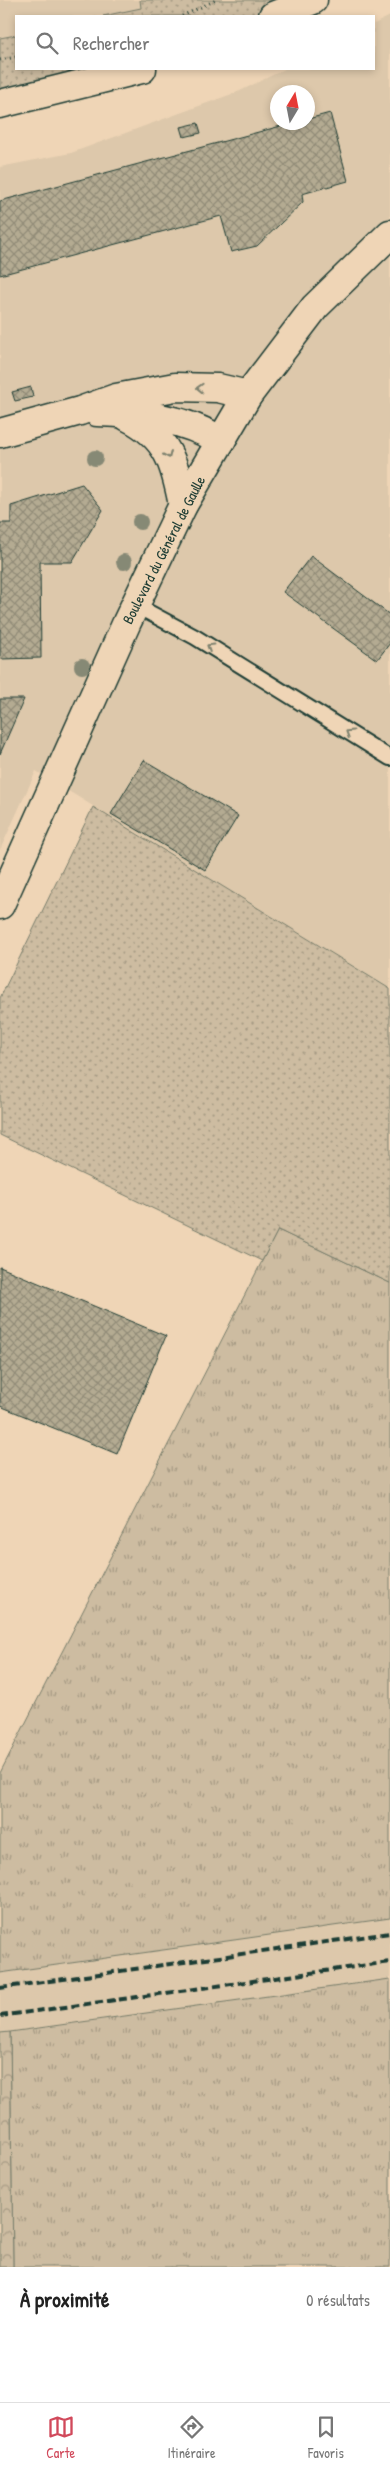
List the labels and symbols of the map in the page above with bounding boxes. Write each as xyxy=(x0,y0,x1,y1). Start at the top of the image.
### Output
north arrow xyxy=(270,85,315,130)
one-way arrow xyxy=(196,382,204,393)
one-way arrow xyxy=(162,450,172,459)
street label: Boulevard du Général de Gaulle xyxy=(117,472,210,627)
one-way arrow xyxy=(207,644,216,653)
one-way arrow xyxy=(345,729,354,739)

